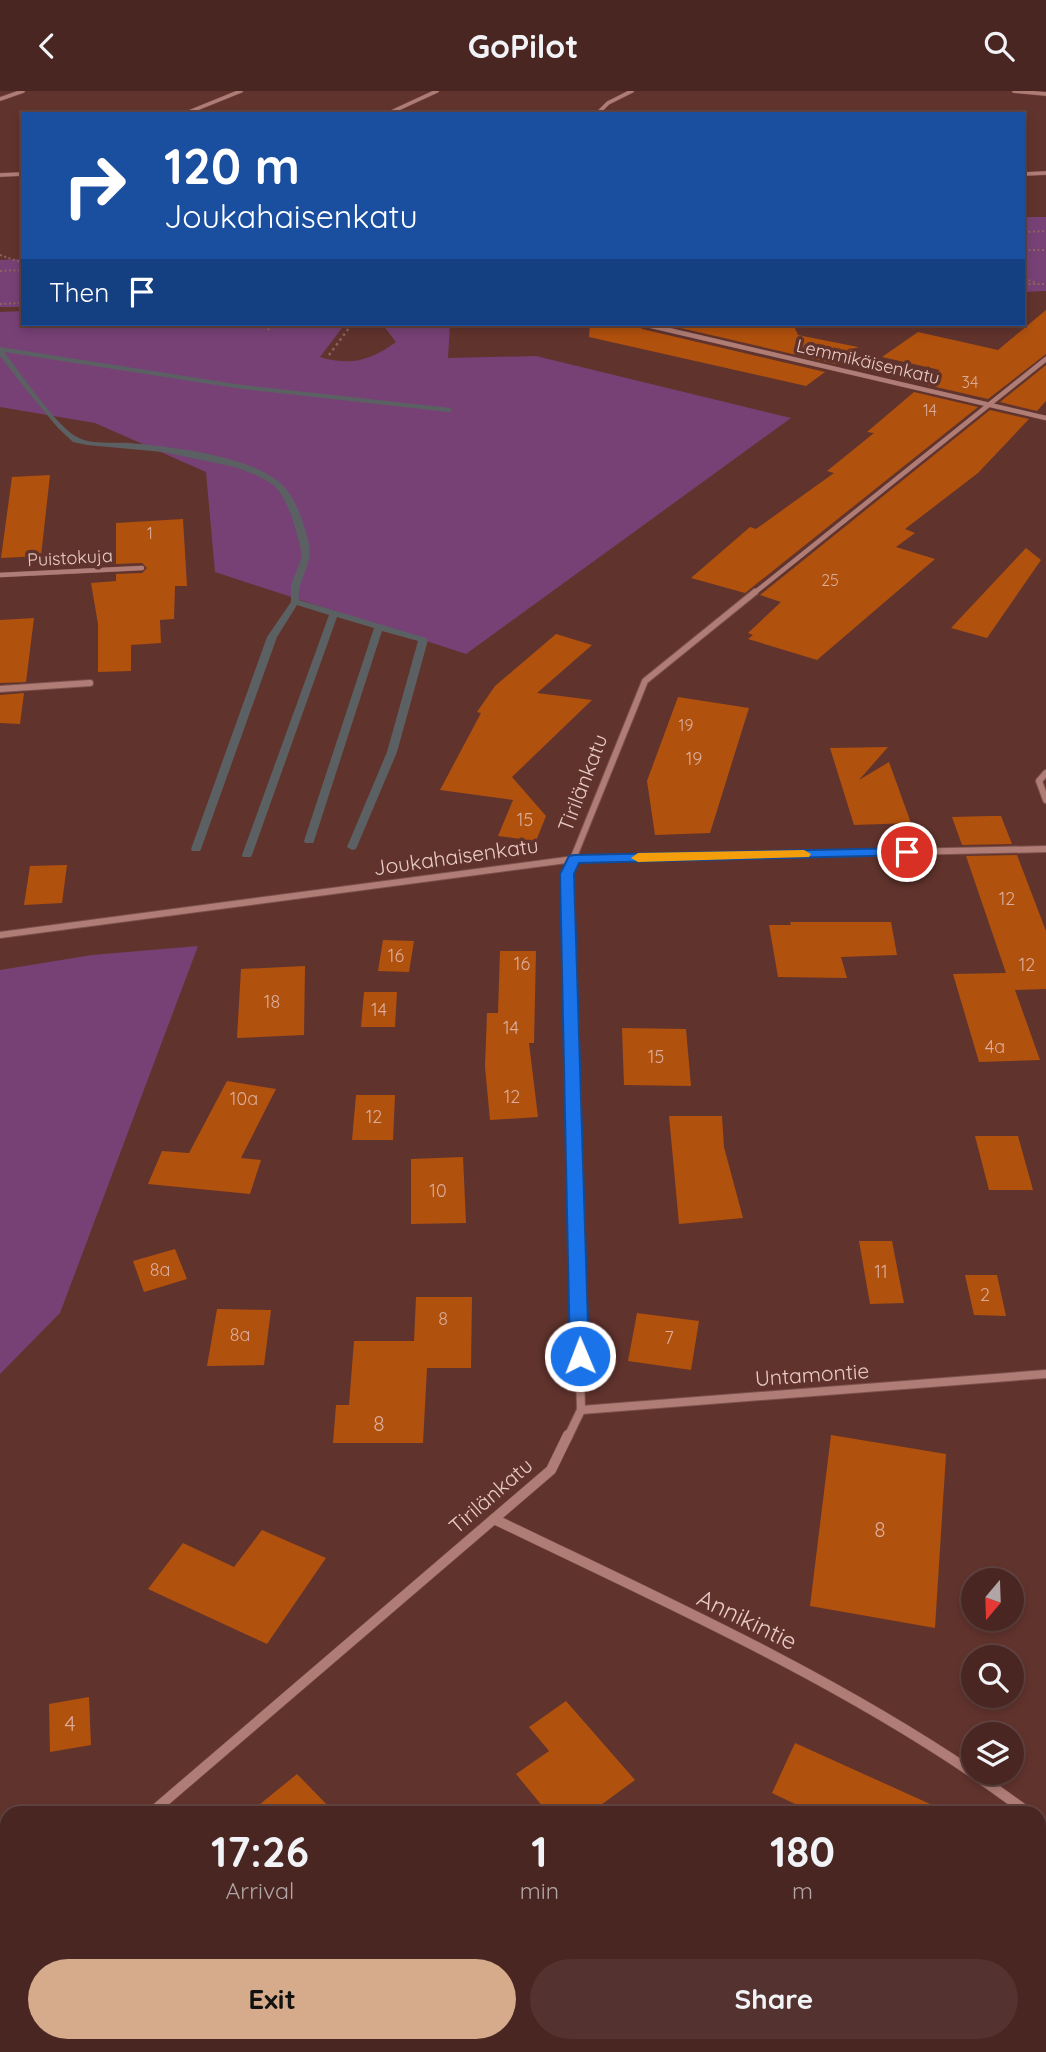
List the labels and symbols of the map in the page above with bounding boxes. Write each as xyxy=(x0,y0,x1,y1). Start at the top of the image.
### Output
street label: Lemmikäisenkatu xyxy=(794,334,942,389)
house number: 34 xyxy=(962,372,978,392)
house number: 14 xyxy=(923,400,937,420)
house number: 1 xyxy=(147,523,153,543)
street label: Puistokuja xyxy=(27,544,113,571)
house number: 25 xyxy=(821,570,839,590)
house number: 19 xyxy=(679,715,693,735)
street label: Tirilänkatu xyxy=(552,730,613,835)
house number: 19 xyxy=(686,747,702,770)
house number: 15 xyxy=(517,808,533,831)
pin xyxy=(877,822,937,882)
street label: Joukahaisenkatu xyxy=(372,832,540,880)
house number: 12 xyxy=(999,887,1015,910)
house number: 16 xyxy=(388,944,404,967)
house number: 16 xyxy=(514,952,530,975)
house number: 12 xyxy=(1019,953,1035,976)
house number: 18 xyxy=(264,990,280,1013)
house number: 14 xyxy=(371,998,387,1021)
house number: 14 xyxy=(503,1016,519,1039)
house number: 4a xyxy=(985,1035,1005,1058)
house number: 15 xyxy=(648,1045,664,1068)
house number: 12 xyxy=(504,1085,520,1108)
house number: 10a xyxy=(230,1087,258,1110)
house number: 12 xyxy=(366,1105,382,1128)
house number: 10 xyxy=(429,1179,447,1202)
house number: 8a xyxy=(150,1258,170,1281)
house number: 11 xyxy=(874,1260,888,1283)
house number: 2 xyxy=(980,1283,990,1306)
house number: 8 xyxy=(438,1307,448,1330)
position arrow xyxy=(543,1319,617,1393)
house number: 8a xyxy=(230,1323,250,1346)
house number: 7 xyxy=(664,1326,674,1349)
street label: Untamontie xyxy=(754,1357,870,1391)
house number: 8 xyxy=(373,1410,385,1436)
street label: Tirilänkatu xyxy=(443,1452,538,1539)
house number: 8 xyxy=(874,1516,886,1542)
north arrow xyxy=(961,1568,1024,1631)
street label: Annikintie xyxy=(693,1582,802,1656)
house number: 4 xyxy=(64,1710,76,1736)

